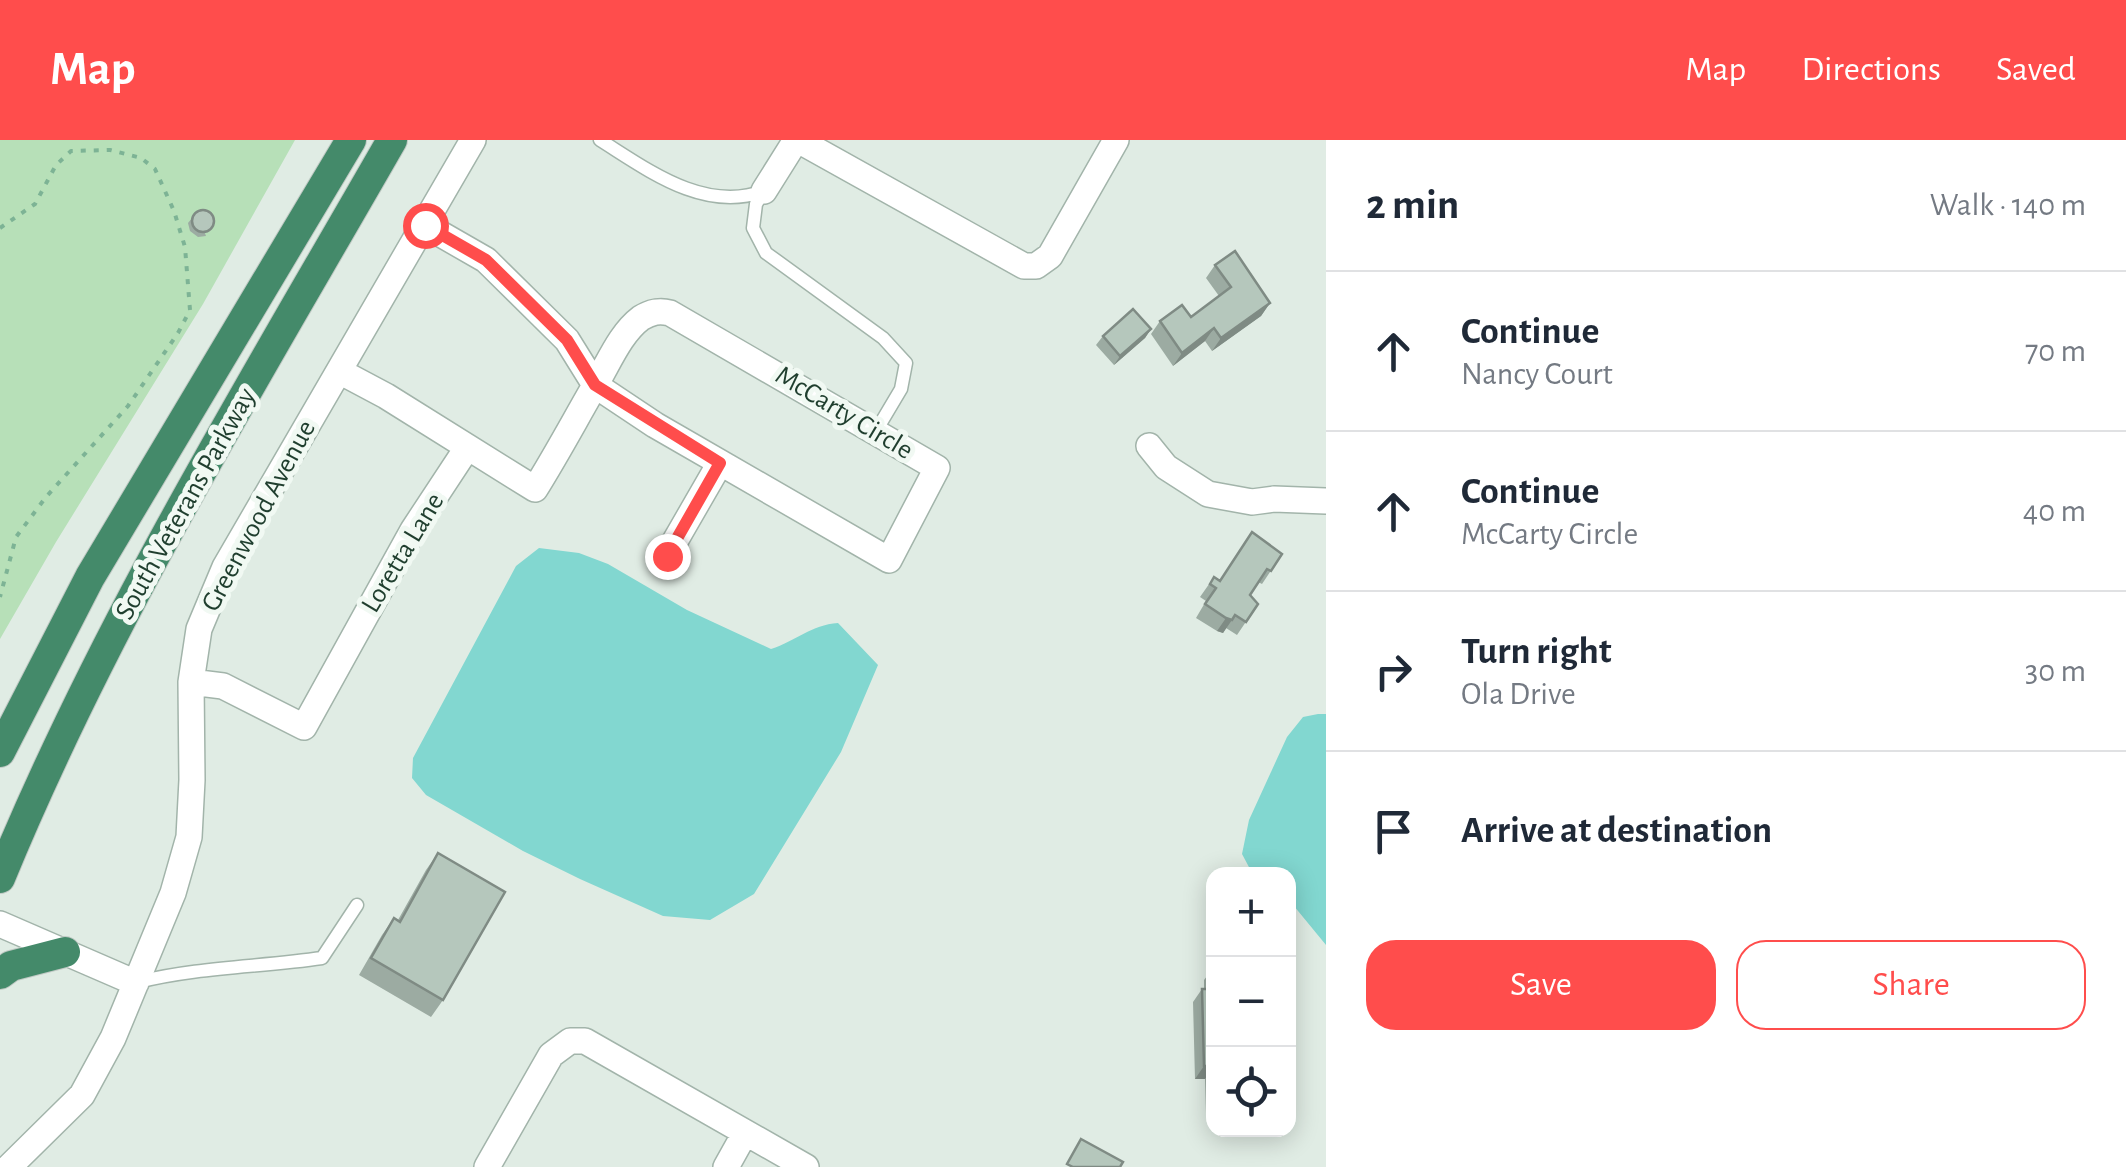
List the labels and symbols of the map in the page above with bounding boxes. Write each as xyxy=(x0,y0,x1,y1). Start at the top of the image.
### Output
route start xyxy=(403,203,449,249)
street label: McCarty Circle xyxy=(770,361,918,465)
street label: South Veterans Parkway xyxy=(111,384,261,624)
street label: Greenwood Avenue xyxy=(197,416,321,616)
street label: Loretta Lane xyxy=(357,488,449,618)
route end xyxy=(645,534,691,580)

